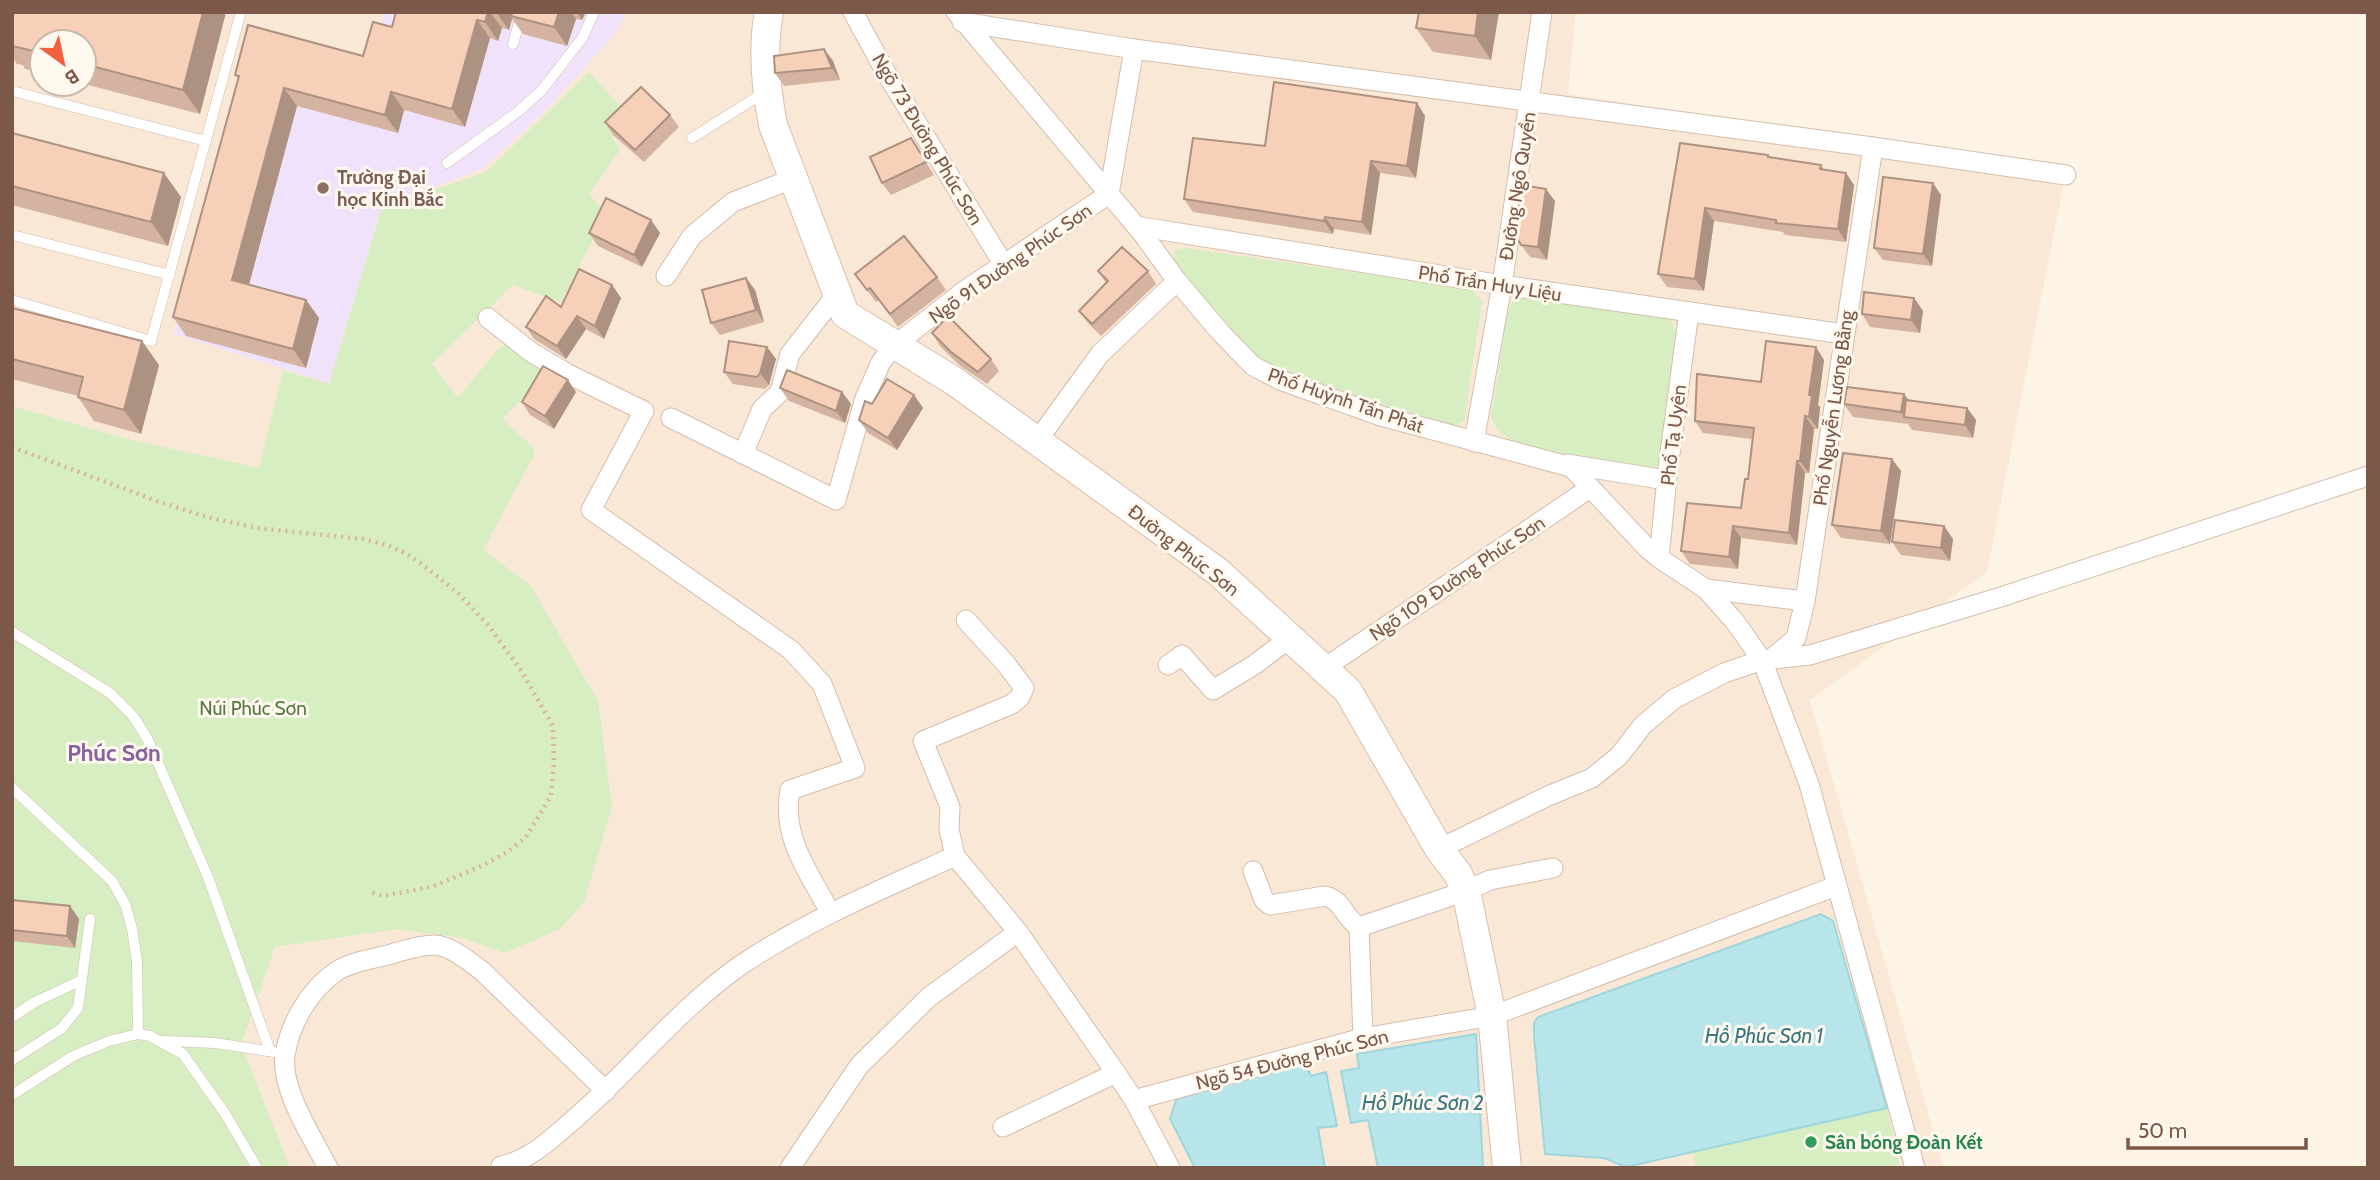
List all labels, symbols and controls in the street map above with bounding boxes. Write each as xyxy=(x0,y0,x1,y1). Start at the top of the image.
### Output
north arrow xyxy=(28,28,98,98)
street label: Ngõ 73 Đường Phúc Sơn xyxy=(867,49,988,229)
text: B xyxy=(61,64,83,90)
street label: Đường Ngô Quyền xyxy=(1494,110,1541,262)
place label: Trường Đại học Kinh Bắc xyxy=(337,166,444,211)
marker: Trường Đại học Kinh Bắc xyxy=(315,180,331,196)
street label: Ngõ 91 Đường Phúc Sơn xyxy=(925,199,1096,328)
street label: Phố Trần Huy Liệu xyxy=(1417,261,1563,306)
street label: Phố Nguyễn Lương Bằng xyxy=(1808,308,1859,507)
street label: Phố Huỳnh Tấn Phát xyxy=(1265,363,1427,438)
street label: Phố Tạ Uyên xyxy=(1656,383,1691,487)
street label: Đường Phúc Sơn xyxy=(1124,500,1244,601)
street label: Ngõ 109 Đường Phúc Sơn xyxy=(1365,511,1549,646)
park label: Núi Phúc Sơn xyxy=(199,697,307,720)
district label: Phúc Sơn xyxy=(67,739,161,767)
water label: Hồ Phúc Sơn 1 xyxy=(1705,1023,1823,1048)
street label: Ngõ 54 Đường Phúc Sơn xyxy=(1194,1024,1391,1095)
water label: Hồ Phúc Sơn 2 xyxy=(1362,1090,1484,1115)
scale bar xyxy=(2128,1106,2306,1150)
text: 50 m xyxy=(2138,1118,2187,1143)
place label: Sân bóng Đoàn Kết xyxy=(1825,1131,1983,1154)
marker: Sân bóng Đoàn Kết xyxy=(1803,1134,1819,1150)

